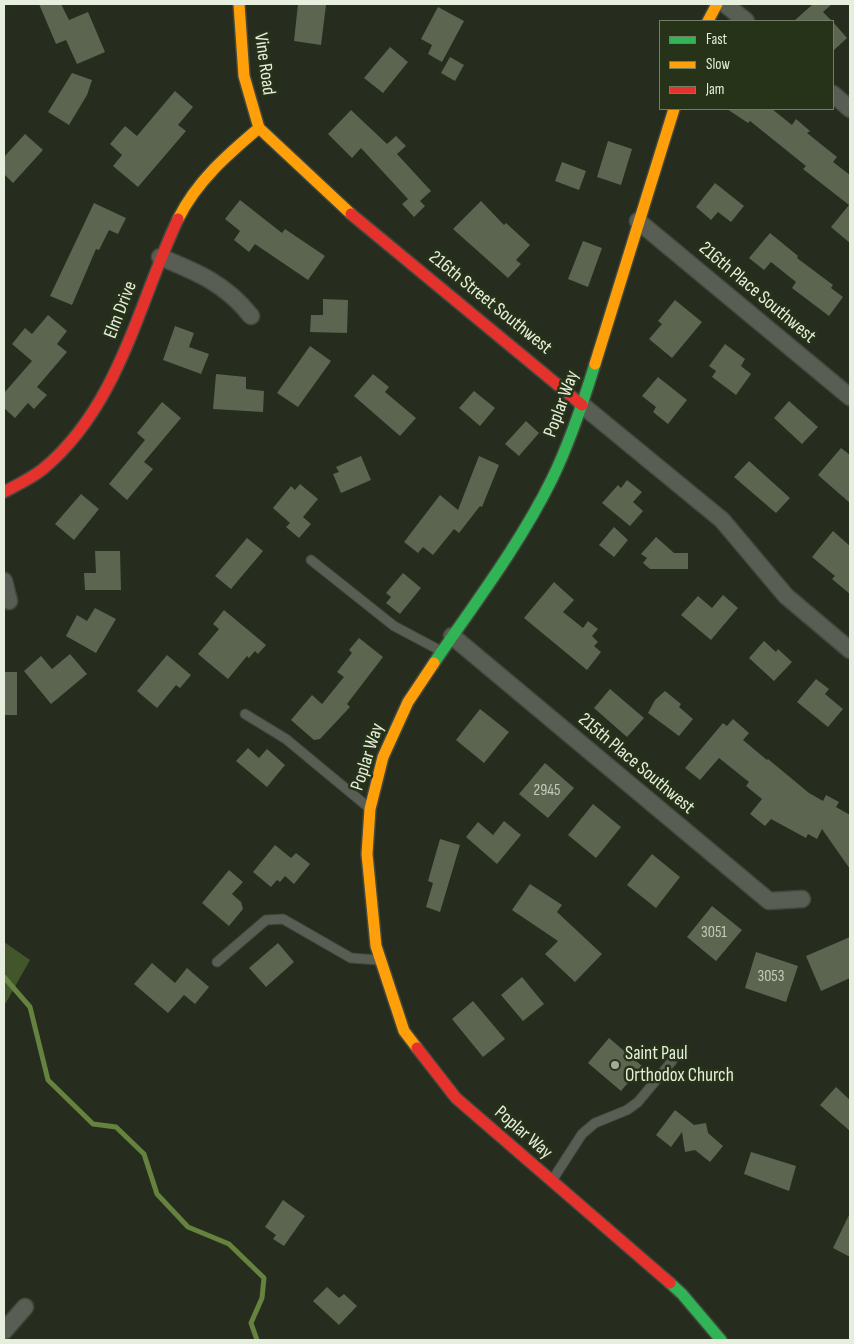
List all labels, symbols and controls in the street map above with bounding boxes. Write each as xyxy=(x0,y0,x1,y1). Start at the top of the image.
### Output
legend xyxy=(659,20,834,110)
text: Fast xyxy=(706,30,727,49)
street label: Vine Road xyxy=(248,31,280,97)
text: Slow xyxy=(706,55,730,74)
text: Jam xyxy=(706,80,724,99)
street label: 216th Place Southwest xyxy=(694,237,820,349)
street label: 216th Street Southwest xyxy=(424,246,556,360)
street label: Elm Drive xyxy=(100,278,142,342)
street label: Poplar Way xyxy=(539,367,585,441)
street label: 215th Place Southwest xyxy=(573,709,699,819)
street label: Poplar Way xyxy=(346,720,390,794)
house number: 2945 xyxy=(534,781,560,801)
house number: 3051 xyxy=(701,923,727,943)
house number: 3053 xyxy=(758,967,784,987)
place label: Saint Paul Orthodox Church xyxy=(625,1043,734,1087)
marker: Saint Paul Orthodox Church xyxy=(609,1059,621,1071)
street label: Poplar Way xyxy=(489,1102,557,1164)

